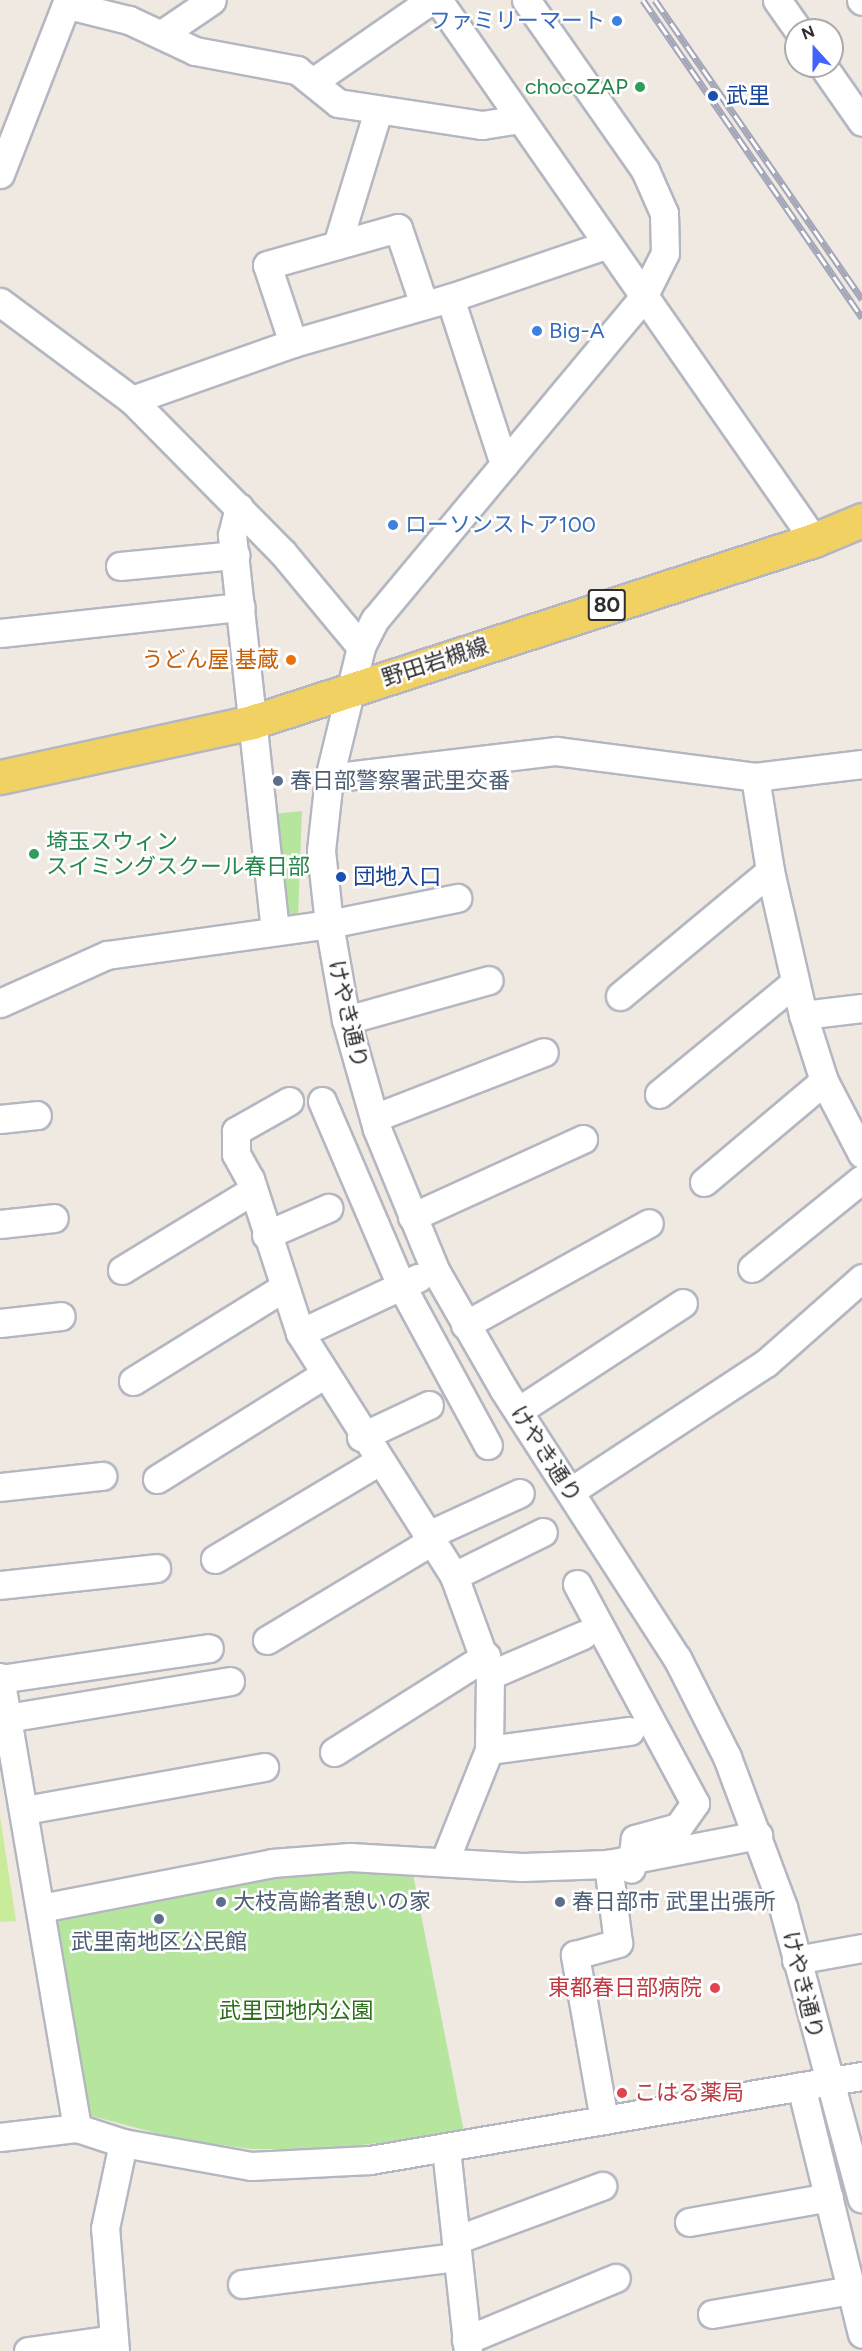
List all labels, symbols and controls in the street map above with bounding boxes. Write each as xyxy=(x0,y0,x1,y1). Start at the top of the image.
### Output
place label: ファミリーマート xyxy=(429,8,605,34)
marker: ファミリーマート xyxy=(610,14,624,28)
north arrow xyxy=(784,18,844,78)
text: N xyxy=(799,22,817,44)
place label: chocoZAP xyxy=(525,74,628,100)
marker: chocoZAP xyxy=(633,80,647,94)
place label: 武里 xyxy=(726,83,770,109)
marker: 武里 xyxy=(704,87,722,105)
place label: Big-A xyxy=(549,318,605,344)
marker: Big-A xyxy=(530,324,544,338)
place label: ローソンストア100 xyxy=(405,512,596,538)
marker: ローソンストア100 xyxy=(386,518,400,532)
road number: 80 xyxy=(588,587,626,623)
street label: 野田岩槻線 xyxy=(379,632,491,692)
place label: うどん屋 基蔵 xyxy=(142,647,279,673)
marker: うどん屋 基蔵 xyxy=(284,653,298,667)
place label: 春日部警察署武里交番 xyxy=(290,768,510,794)
marker: 春日部警察署武里交番 xyxy=(271,774,285,788)
place label: 埼玉スウィン スイミングスクール春日部 xyxy=(46,828,310,879)
marker: 埼玉スウィン スイミングスクール春日部 xyxy=(27,847,41,861)
place label: 団地入口 xyxy=(353,864,441,890)
marker: 団地入口 xyxy=(334,870,348,884)
street label: けやき通り xyxy=(323,957,373,1071)
street label: けやき通り xyxy=(505,1401,587,1507)
place label: 大枝高齢者憩いの家 xyxy=(233,1889,431,1915)
place label: 春日部市 武里出張所 xyxy=(572,1889,775,1915)
marker: 大枝高齢者憩いの家 xyxy=(214,1895,228,1909)
marker: 春日部市 武里出張所 xyxy=(553,1895,567,1909)
marker: 武里南地区公民館 xyxy=(152,1912,166,1926)
street label: けやき通り xyxy=(777,1928,829,2042)
place label: 武里南地区公民館 xyxy=(71,1929,247,1955)
place label: 東都春日部病院 xyxy=(548,1975,702,2001)
marker: 東都春日部病院 xyxy=(706,1979,724,1997)
park label: 武里団地内公園 xyxy=(219,1998,373,2024)
place label: こはる薬局 xyxy=(634,2080,744,2106)
marker: こはる薬局 xyxy=(615,2086,629,2100)

